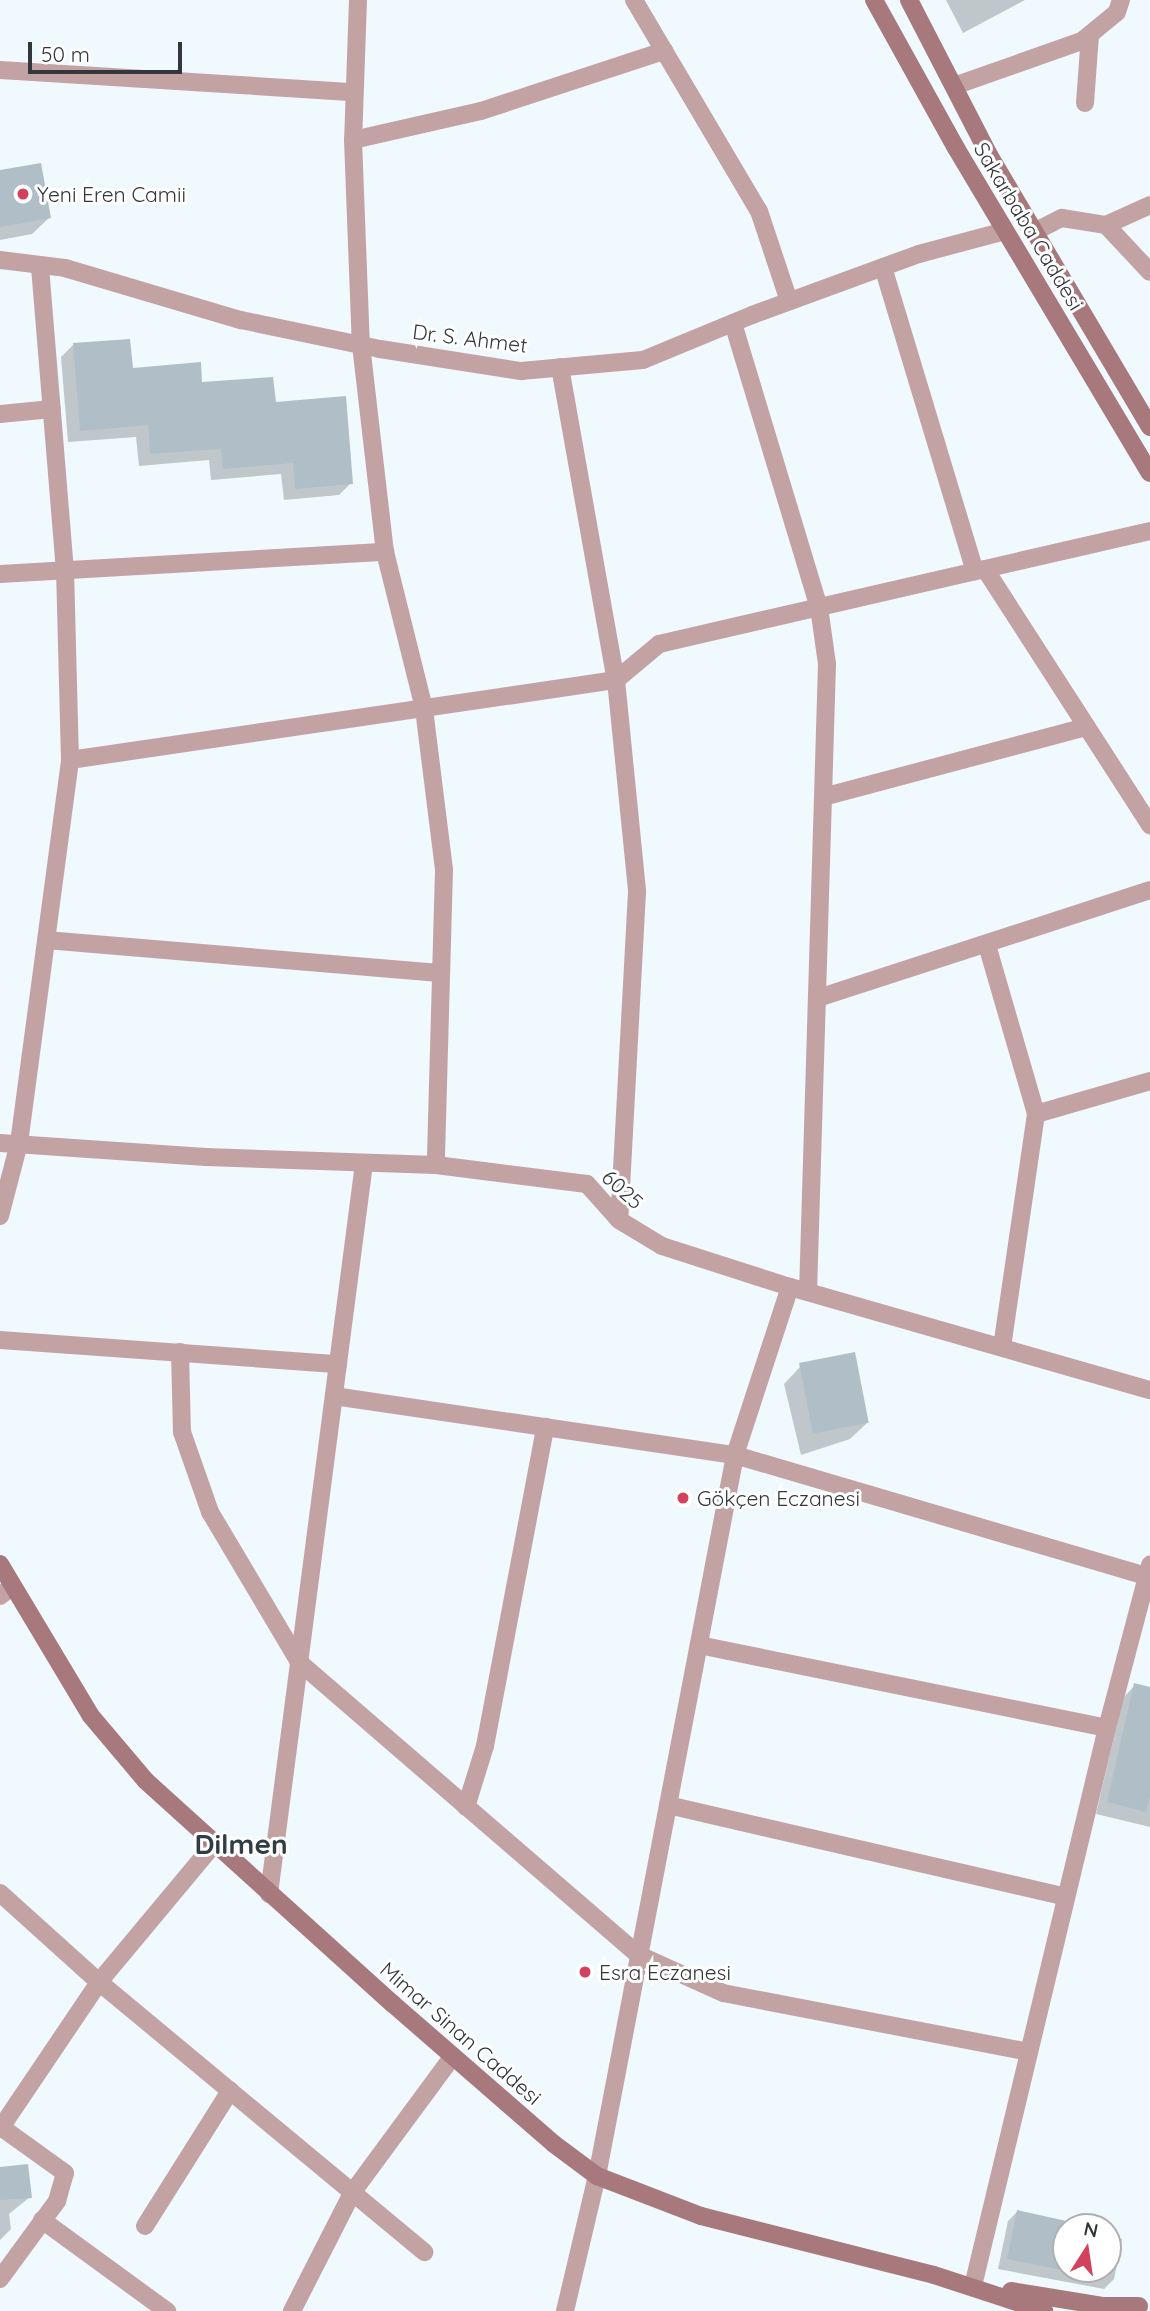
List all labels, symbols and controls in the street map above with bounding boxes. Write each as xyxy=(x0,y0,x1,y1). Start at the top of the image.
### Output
scale bar xyxy=(32,28,186,72)
text: 50 m xyxy=(41,41,90,67)
street label: Sakarbaba Caddesi xyxy=(969,138,1089,314)
place label: Yeni Eren Camii xyxy=(37,181,186,207)
marker: Yeni Eren Camii xyxy=(15,186,31,202)
street label: Dr. S. Ahmet xyxy=(411,318,529,358)
street label: 6025 xyxy=(597,1164,649,1214)
place label: Gökçen Eczanesi xyxy=(697,1485,860,1511)
marker: Gökçen Eczanesi xyxy=(675,1490,691,1506)
district label: Dilmen xyxy=(194,1827,288,1861)
street label: Mimar Sinan Caddesi xyxy=(375,1956,547,2110)
place label: Esra Eczanesi xyxy=(599,1959,731,1985)
marker: Esra Eczanesi xyxy=(577,1964,593,1980)
north arrow xyxy=(1052,2213,1122,2283)
text: N xyxy=(1082,2216,1100,2243)

